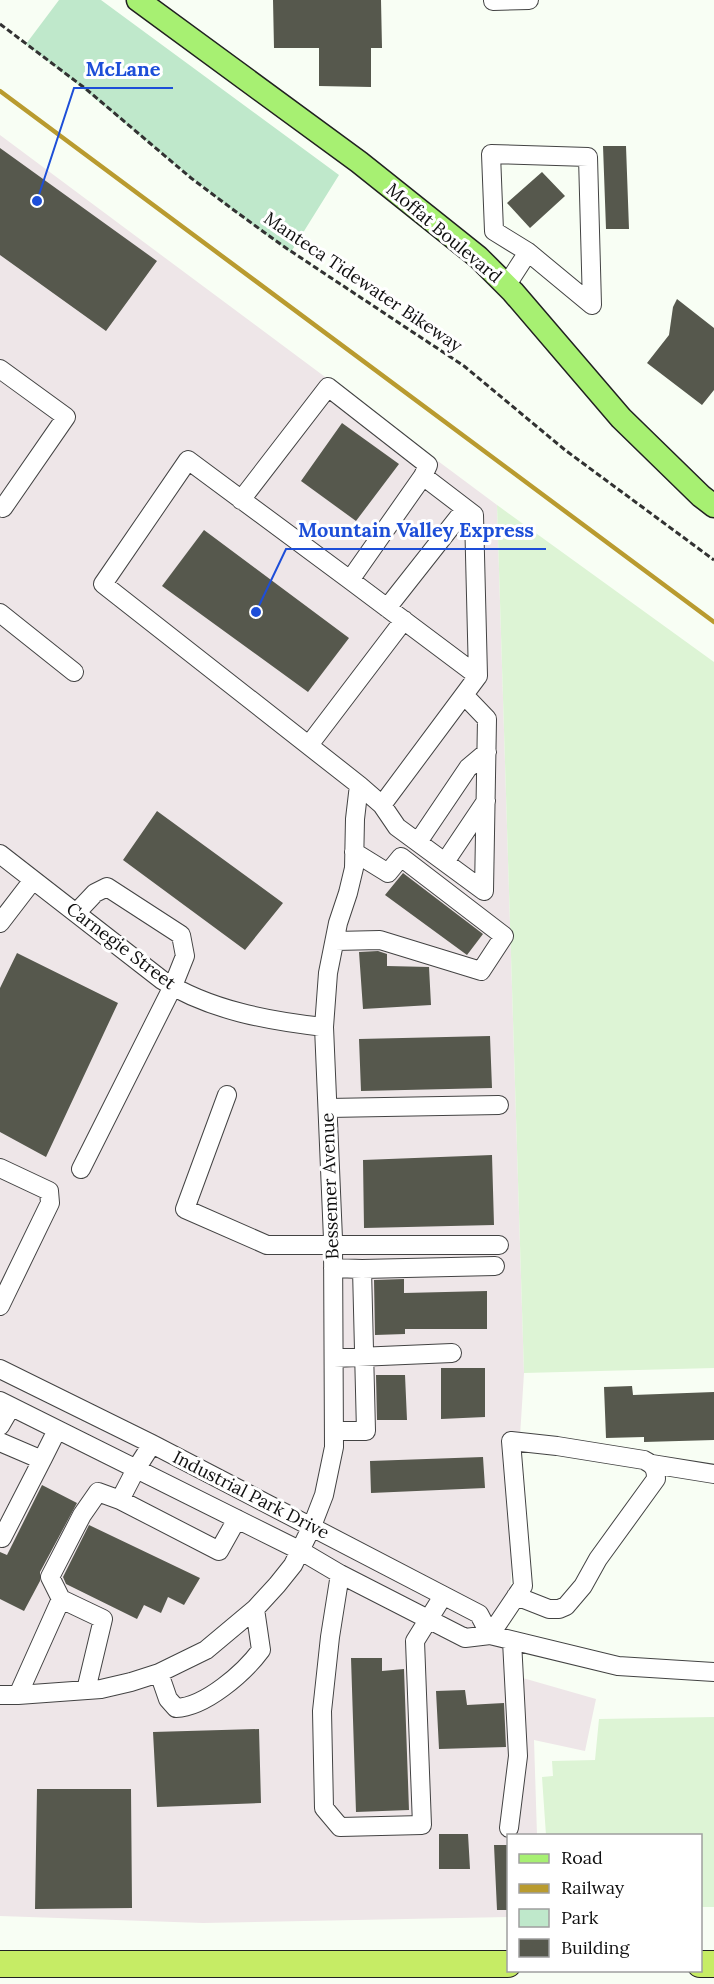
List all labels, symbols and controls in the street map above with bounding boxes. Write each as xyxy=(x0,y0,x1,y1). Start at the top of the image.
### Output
callout: McLane xyxy=(74,50,173,88)
text: McLane xyxy=(85,56,161,81)
street label: Moffat Boulevard xyxy=(382,178,507,288)
street label: Manteca Tidewater Bikeway xyxy=(260,206,467,357)
callout: Mountain Valley Express xyxy=(286,511,546,549)
text: Mountain Valley Express xyxy=(298,517,534,542)
street label: Carnegie Street xyxy=(62,897,181,994)
street label: Bessemer Avenue xyxy=(315,1112,344,1260)
street label: Industrial Park Drive xyxy=(169,1445,334,1544)
legend xyxy=(507,1834,702,1972)
text: Road xyxy=(561,1846,603,1869)
text: Railway xyxy=(561,1876,625,1899)
text: Park xyxy=(561,1906,599,1929)
text: Building xyxy=(561,1936,631,1959)

